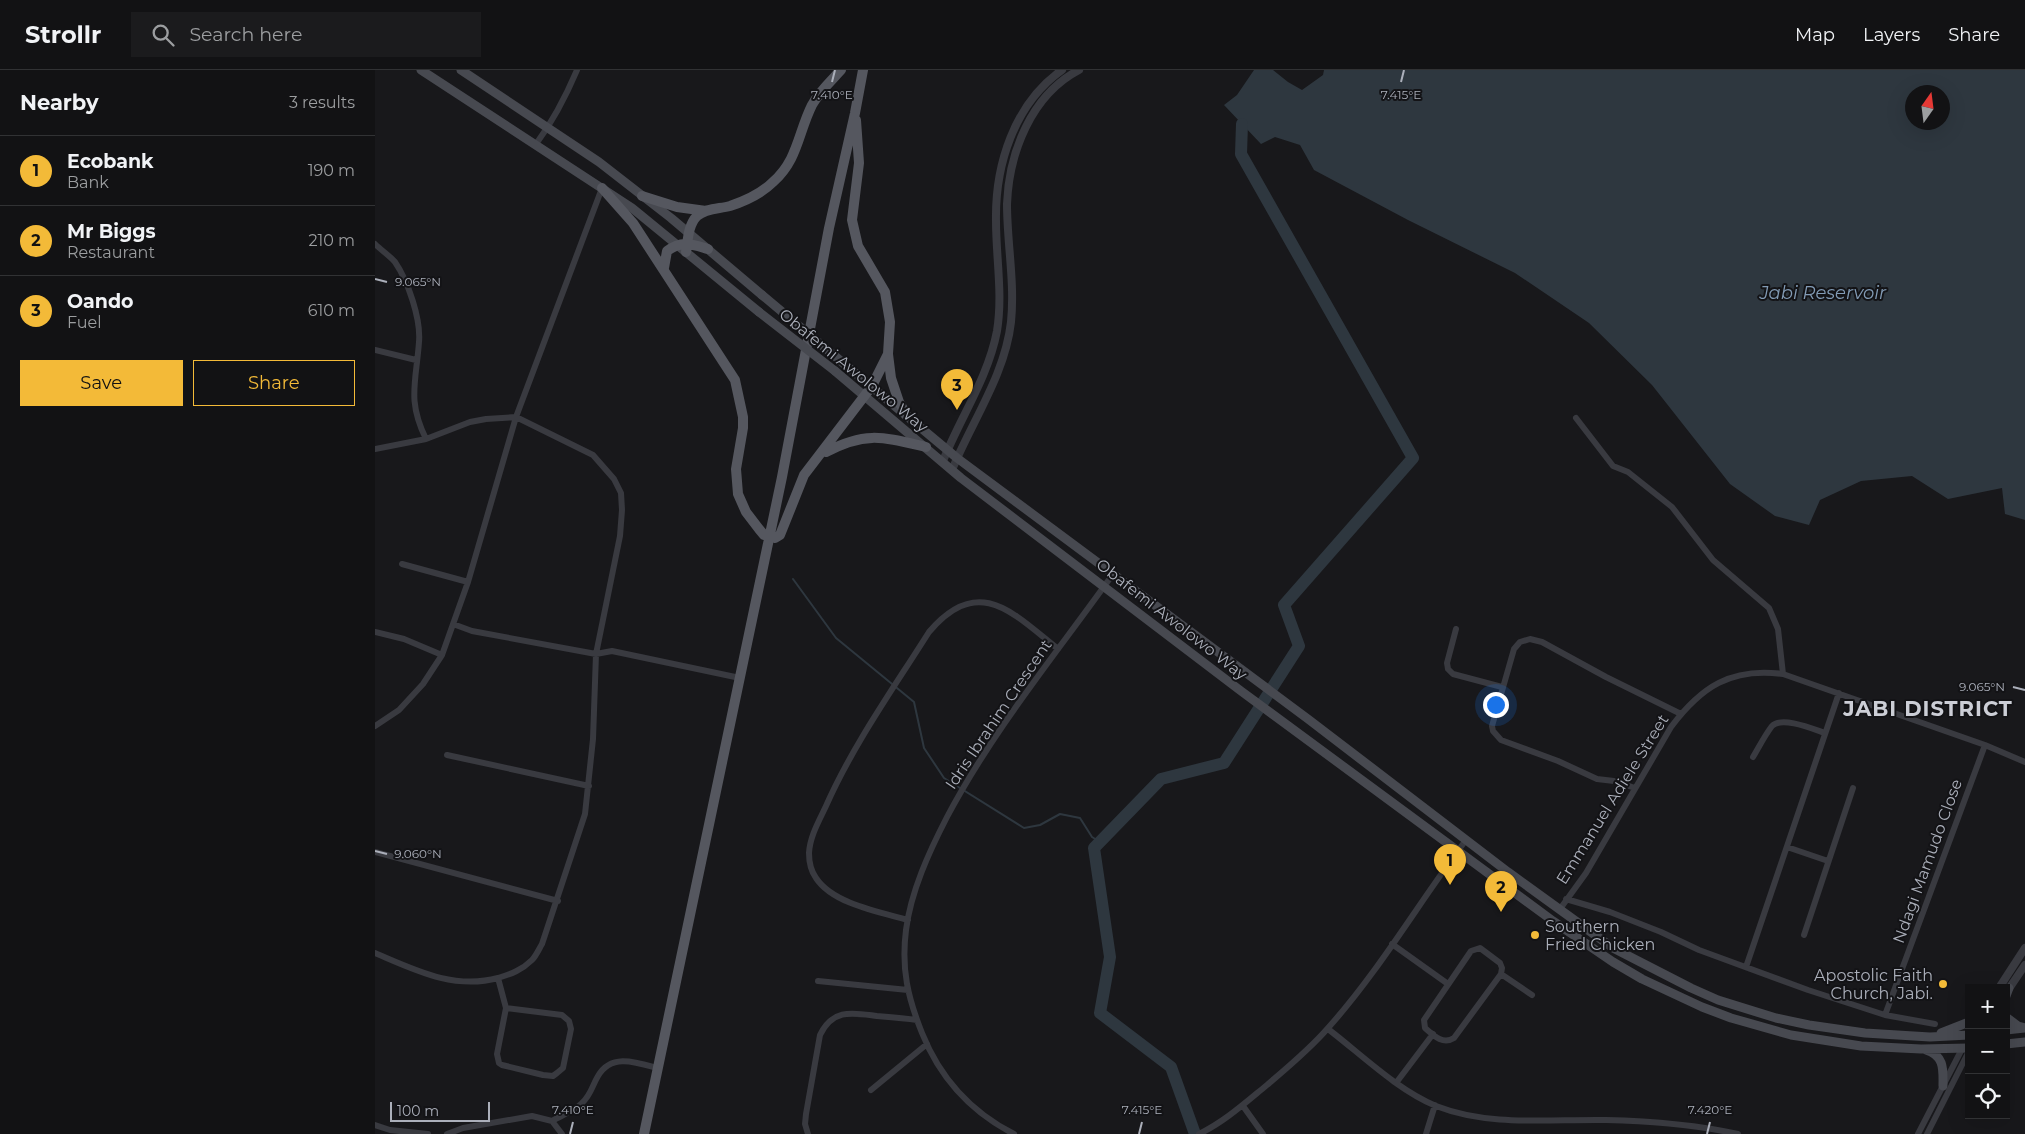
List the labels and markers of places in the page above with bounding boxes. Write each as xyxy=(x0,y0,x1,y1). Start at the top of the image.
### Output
pin: 3 xyxy=(941,369,973,410)
pin: 1 xyxy=(1434,844,1466,885)
pin: 2 xyxy=(1485,871,1517,912)
place label: Southern Fried Chicken xyxy=(1545,917,1655,954)
marker: Southern Fried Chicken xyxy=(1529,929,1541,941)
place label: Apostolic Faith Church, Jabi. xyxy=(1814,966,1933,1003)
marker: Apostolic Faith Church, Jabi. xyxy=(1937,978,1949,990)

